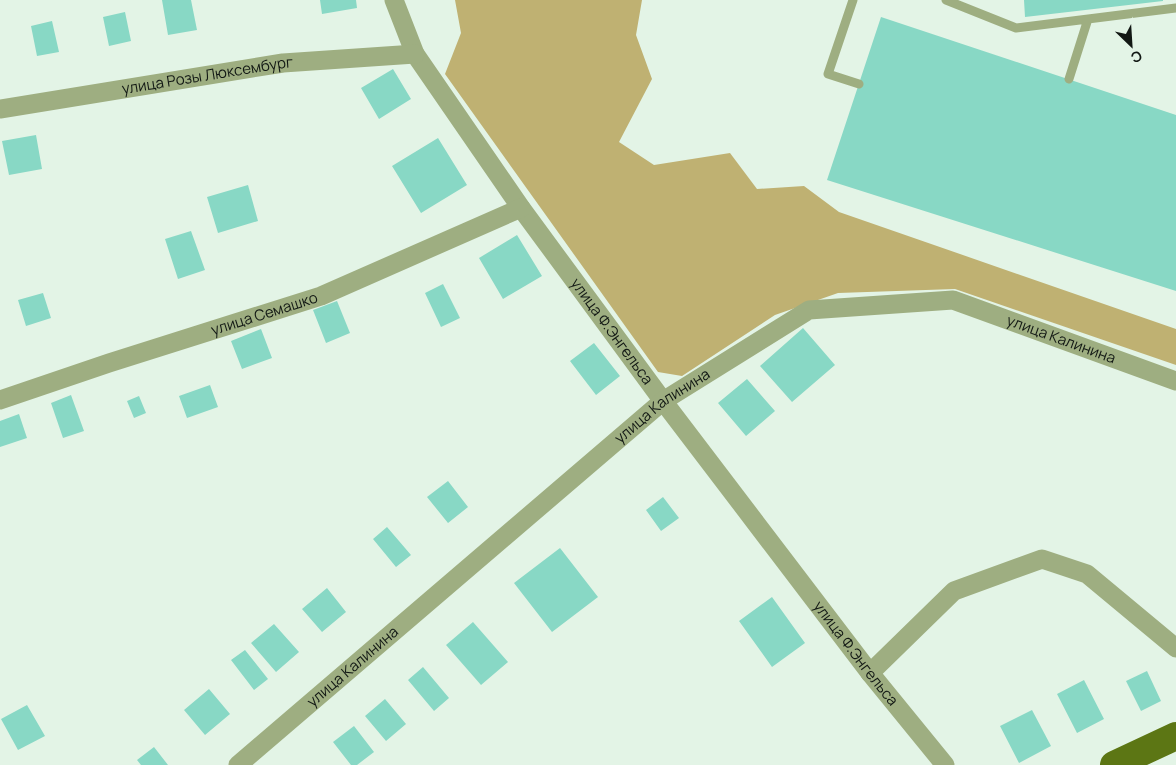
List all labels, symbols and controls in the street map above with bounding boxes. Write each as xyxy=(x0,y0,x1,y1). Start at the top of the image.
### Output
north arrow xyxy=(1106,20,1156,70)
text: С xyxy=(1128,46,1145,68)
street label: улица Розы Люксембург xyxy=(120,51,293,99)
street label: улица Ф.Энгельса xyxy=(566,273,658,389)
street label: улица Семашко xyxy=(208,287,320,340)
street label: улица Калинина xyxy=(1004,309,1119,368)
street label: улица Калинина xyxy=(610,363,714,448)
street label: улица Ф.Энгельса xyxy=(809,596,903,710)
street label: улица Калинина xyxy=(302,621,403,712)

